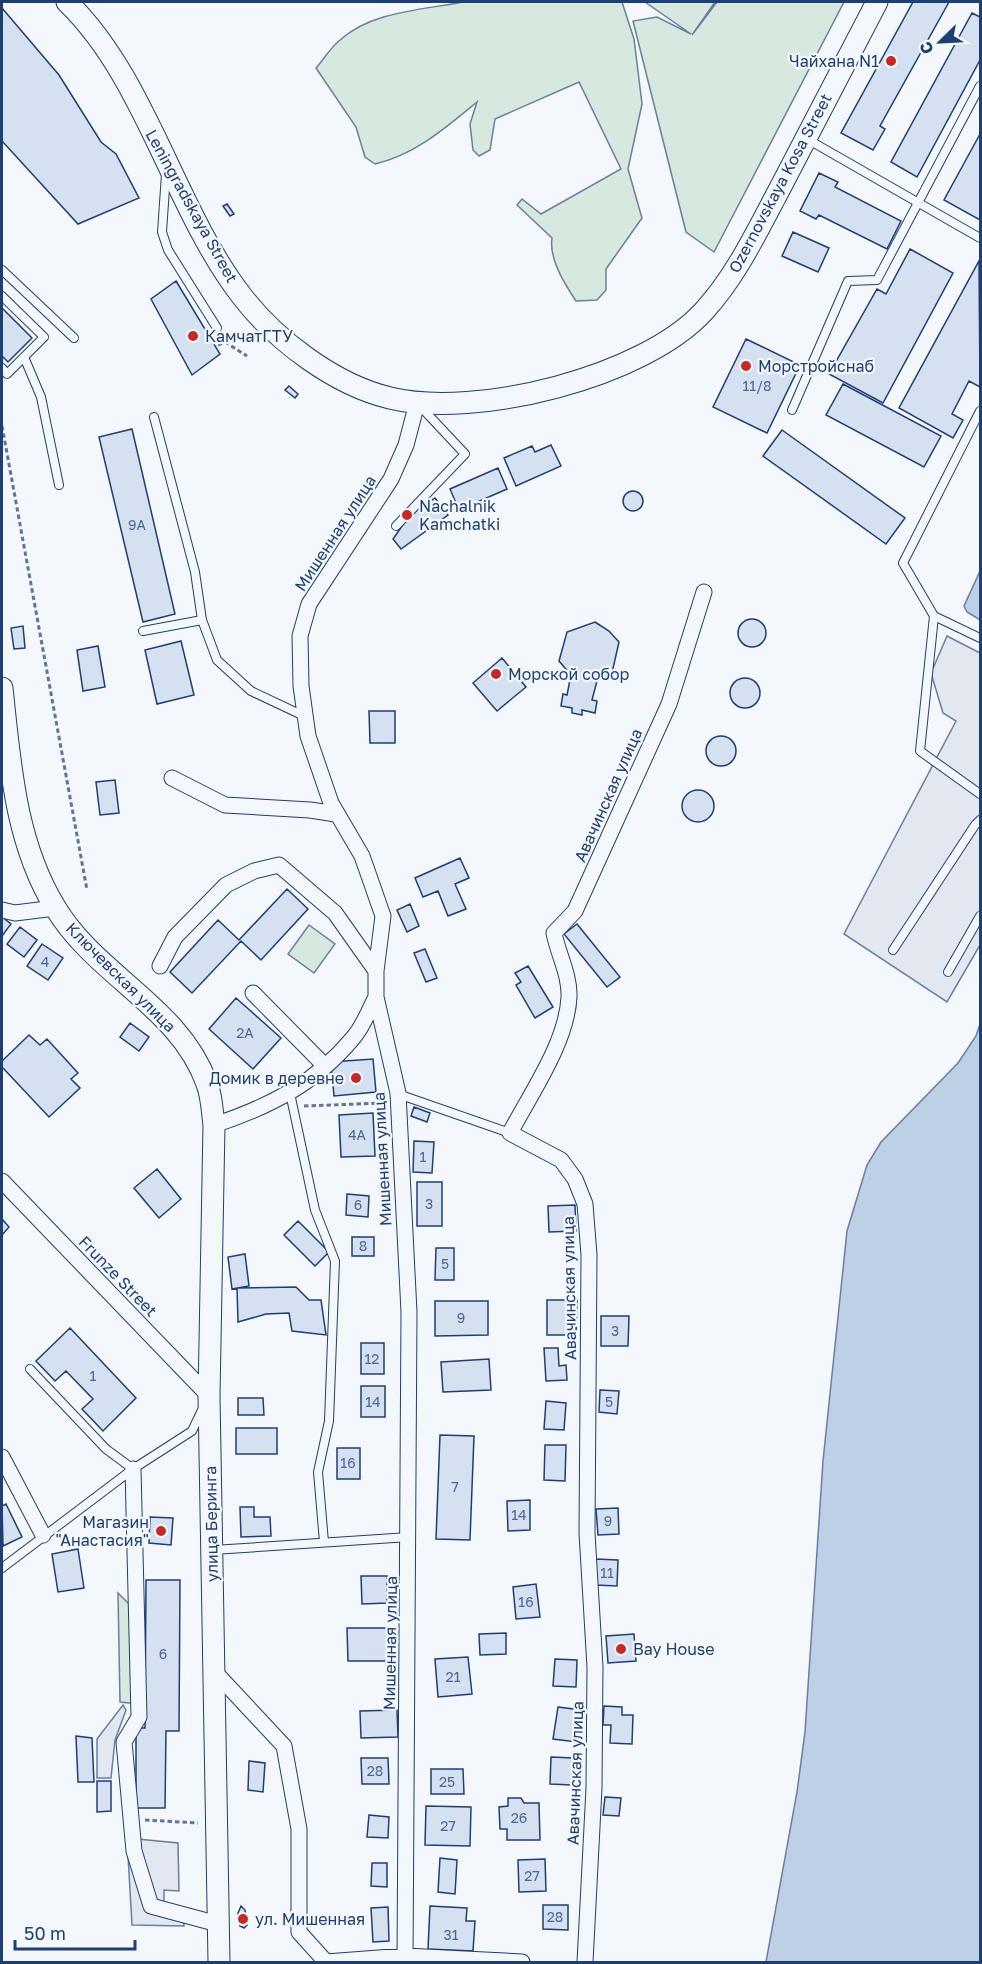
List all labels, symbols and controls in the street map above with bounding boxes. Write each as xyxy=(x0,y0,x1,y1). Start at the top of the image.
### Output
north arrow xyxy=(910,12,970,72)
text: С xyxy=(915,39,938,57)
place label: Чайхана N1 xyxy=(789,51,879,71)
marker: Чайхана N1 xyxy=(884,54,898,68)
street label: Ozernovskaya Kosa Street xyxy=(724,90,836,276)
street label: Leningradskaya Street xyxy=(142,126,242,286)
place label: КамчатГТУ xyxy=(205,326,293,346)
marker: КамчатГТУ xyxy=(186,329,200,343)
place label: Морстройснаб xyxy=(758,356,874,376)
marker: Морстройснаб xyxy=(739,359,753,373)
house number: 11/8 xyxy=(743,377,771,394)
street label: Мишенная улица xyxy=(290,471,380,595)
place label: Nachalnik Kamchatki xyxy=(419,496,500,534)
marker: Nachalnik Kamchatki xyxy=(400,508,414,522)
house number: 9А xyxy=(128,516,147,533)
place label: Морской собор xyxy=(508,664,630,684)
marker: Морской собор xyxy=(489,667,503,681)
street label: Авачинская улица xyxy=(570,725,646,865)
street label: Ключевская улица xyxy=(62,918,180,1036)
house number: 4 xyxy=(41,953,49,970)
house number: 2А xyxy=(236,1024,254,1041)
place label: Домик в деревне xyxy=(209,1068,344,1088)
marker: Домик в деревне xyxy=(349,1071,363,1085)
street label: Мишенная улица xyxy=(368,1091,396,1227)
house number: 4А xyxy=(348,1126,367,1143)
house number: 1 xyxy=(420,1148,427,1165)
house number: 3 xyxy=(425,1195,433,1212)
house number: 6 xyxy=(354,1196,362,1213)
street label: Авачинская улица xyxy=(558,1216,580,1360)
street label: Frunze Street xyxy=(75,1232,161,1320)
house number: 8 xyxy=(359,1237,367,1254)
house number: 5 xyxy=(441,1255,449,1272)
house number: 9 xyxy=(457,1309,465,1326)
house number: 3 xyxy=(611,1322,619,1339)
house number: 12 xyxy=(365,1350,379,1367)
house number: 1 xyxy=(90,1367,97,1384)
house number: 14 xyxy=(365,1393,381,1410)
house number: 5 xyxy=(605,1393,613,1410)
house number: 16 xyxy=(340,1454,356,1471)
street label: улица Беринга xyxy=(200,1466,222,1582)
house number: 7 xyxy=(451,1478,459,1495)
house number: 14 xyxy=(511,1506,527,1523)
place label: Магазин "Анастасия" xyxy=(55,1512,149,1550)
house number: 9 xyxy=(604,1512,612,1529)
marker: Магазин "Анастасия" xyxy=(154,1524,168,1538)
house number: 11 xyxy=(600,1564,614,1581)
street label: Мишенная улица xyxy=(379,1576,401,1710)
house number: 16 xyxy=(518,1593,534,1610)
place label: Bay House xyxy=(633,1639,715,1659)
marker: Bay House xyxy=(614,1642,628,1656)
house number: 6 xyxy=(159,1645,167,1662)
house number: 21 xyxy=(446,1668,461,1685)
street label: Авачинская улица xyxy=(562,1701,588,1845)
house number: 28 xyxy=(367,1762,383,1779)
house number: 25 xyxy=(439,1773,455,1790)
house number: 26 xyxy=(511,1809,527,1826)
house number: 27 xyxy=(440,1817,456,1834)
house number: 27 xyxy=(524,1867,540,1884)
house number: 28 xyxy=(547,1908,563,1925)
place label: ул. Мишенная xyxy=(255,1909,365,1929)
marker: ул. Мишенная xyxy=(236,1912,250,1926)
scale bar xyxy=(15,1913,135,1951)
text: 50 m xyxy=(24,1922,66,1944)
house number: 31 xyxy=(444,1926,459,1943)

